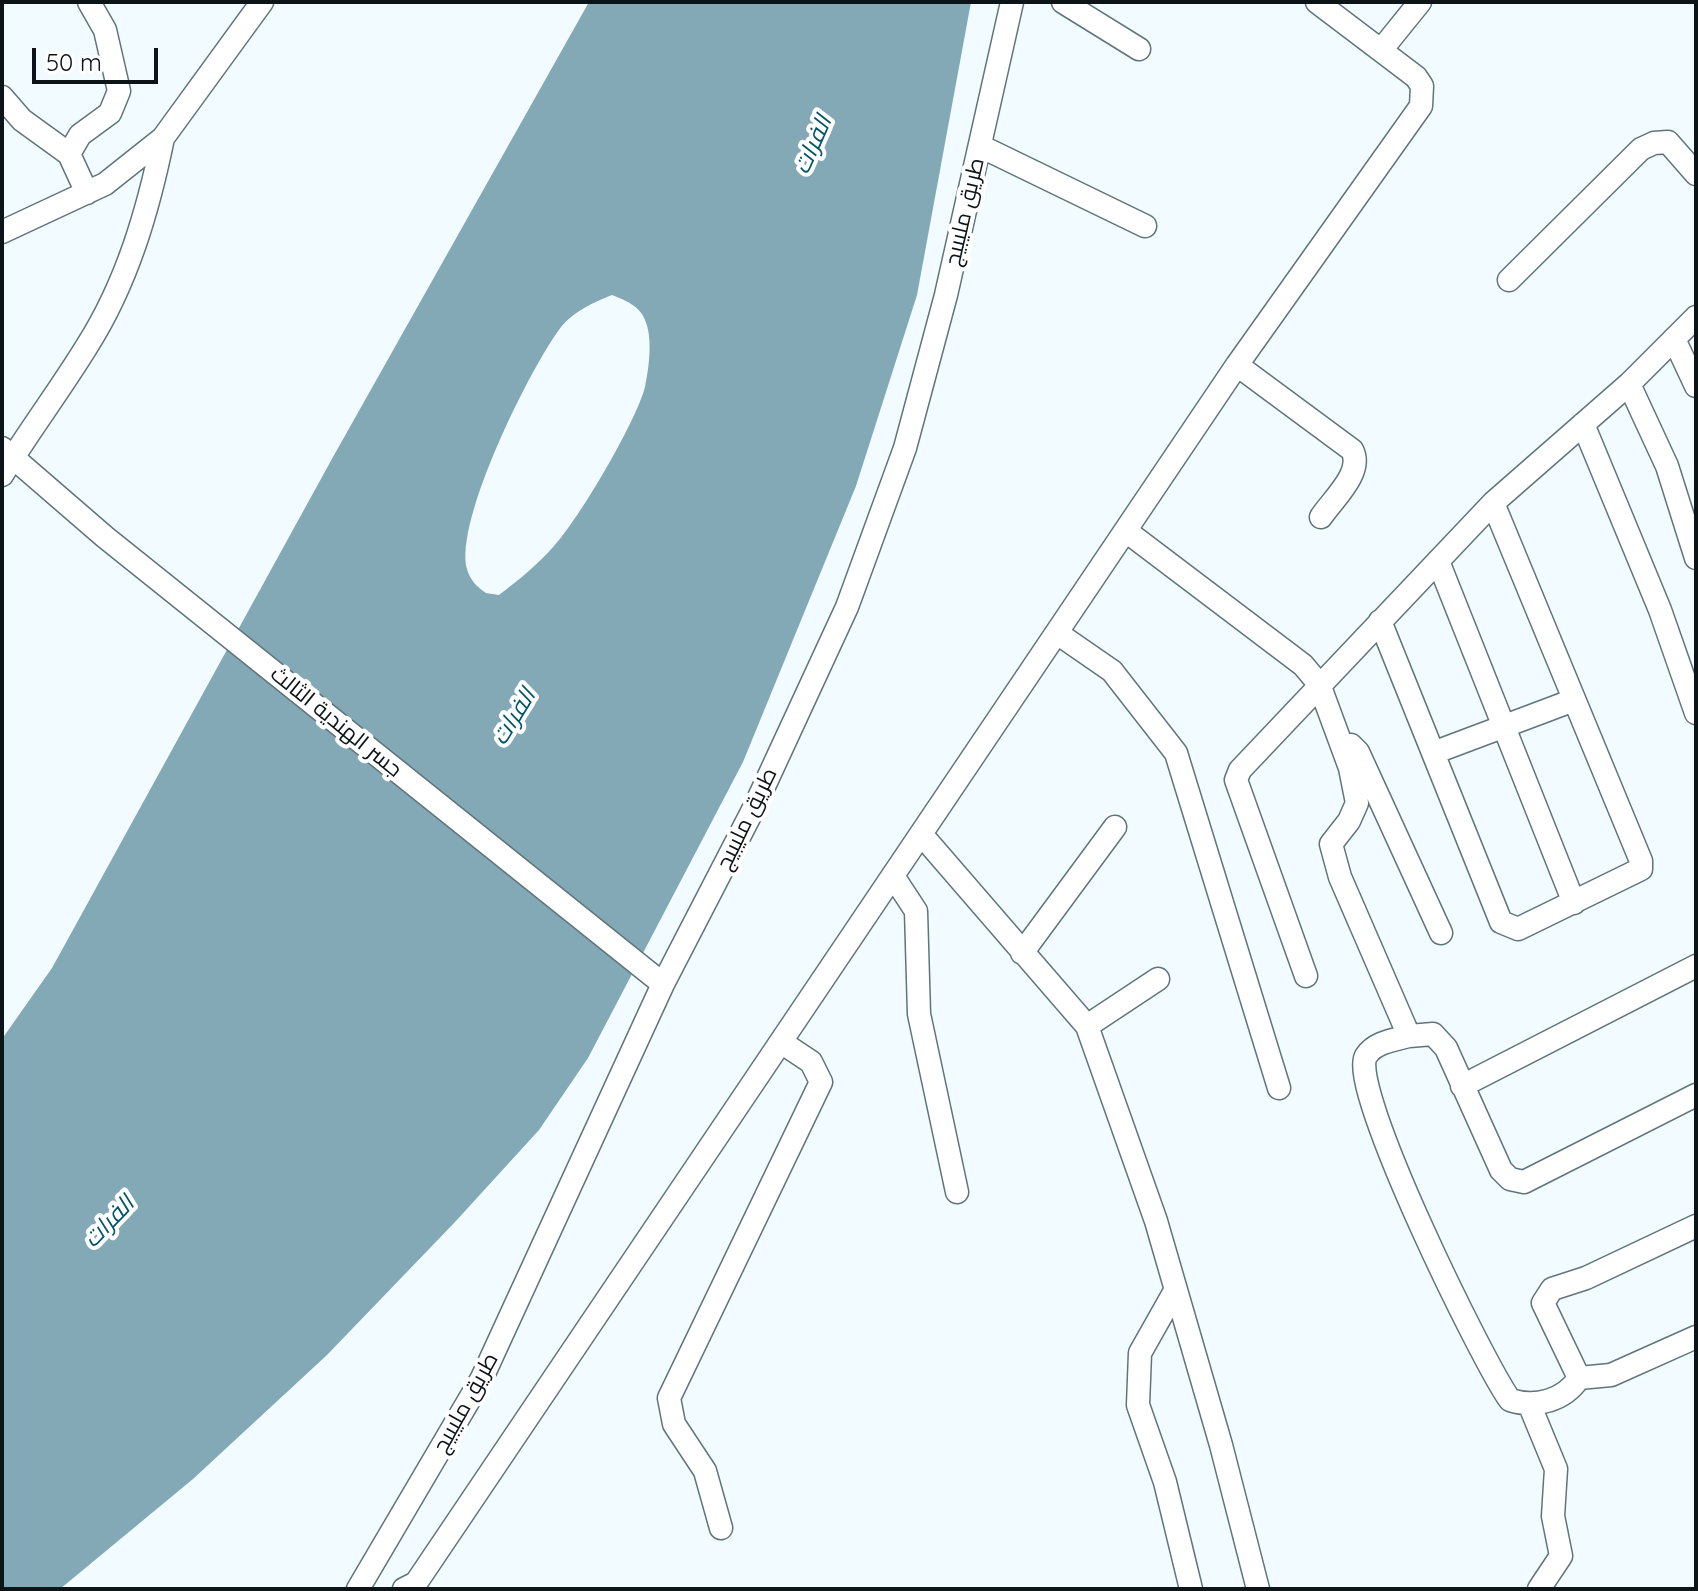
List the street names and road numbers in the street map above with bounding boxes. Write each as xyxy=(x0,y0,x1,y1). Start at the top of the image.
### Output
street label: طريق مليبيج xyxy=(940,155,990,269)
street label: جسر الهندية الثالث xyxy=(265,661,407,783)
street label: طريق مليبيج xyxy=(711,764,783,874)
street label: طريق مليبيج xyxy=(428,1348,504,1458)

